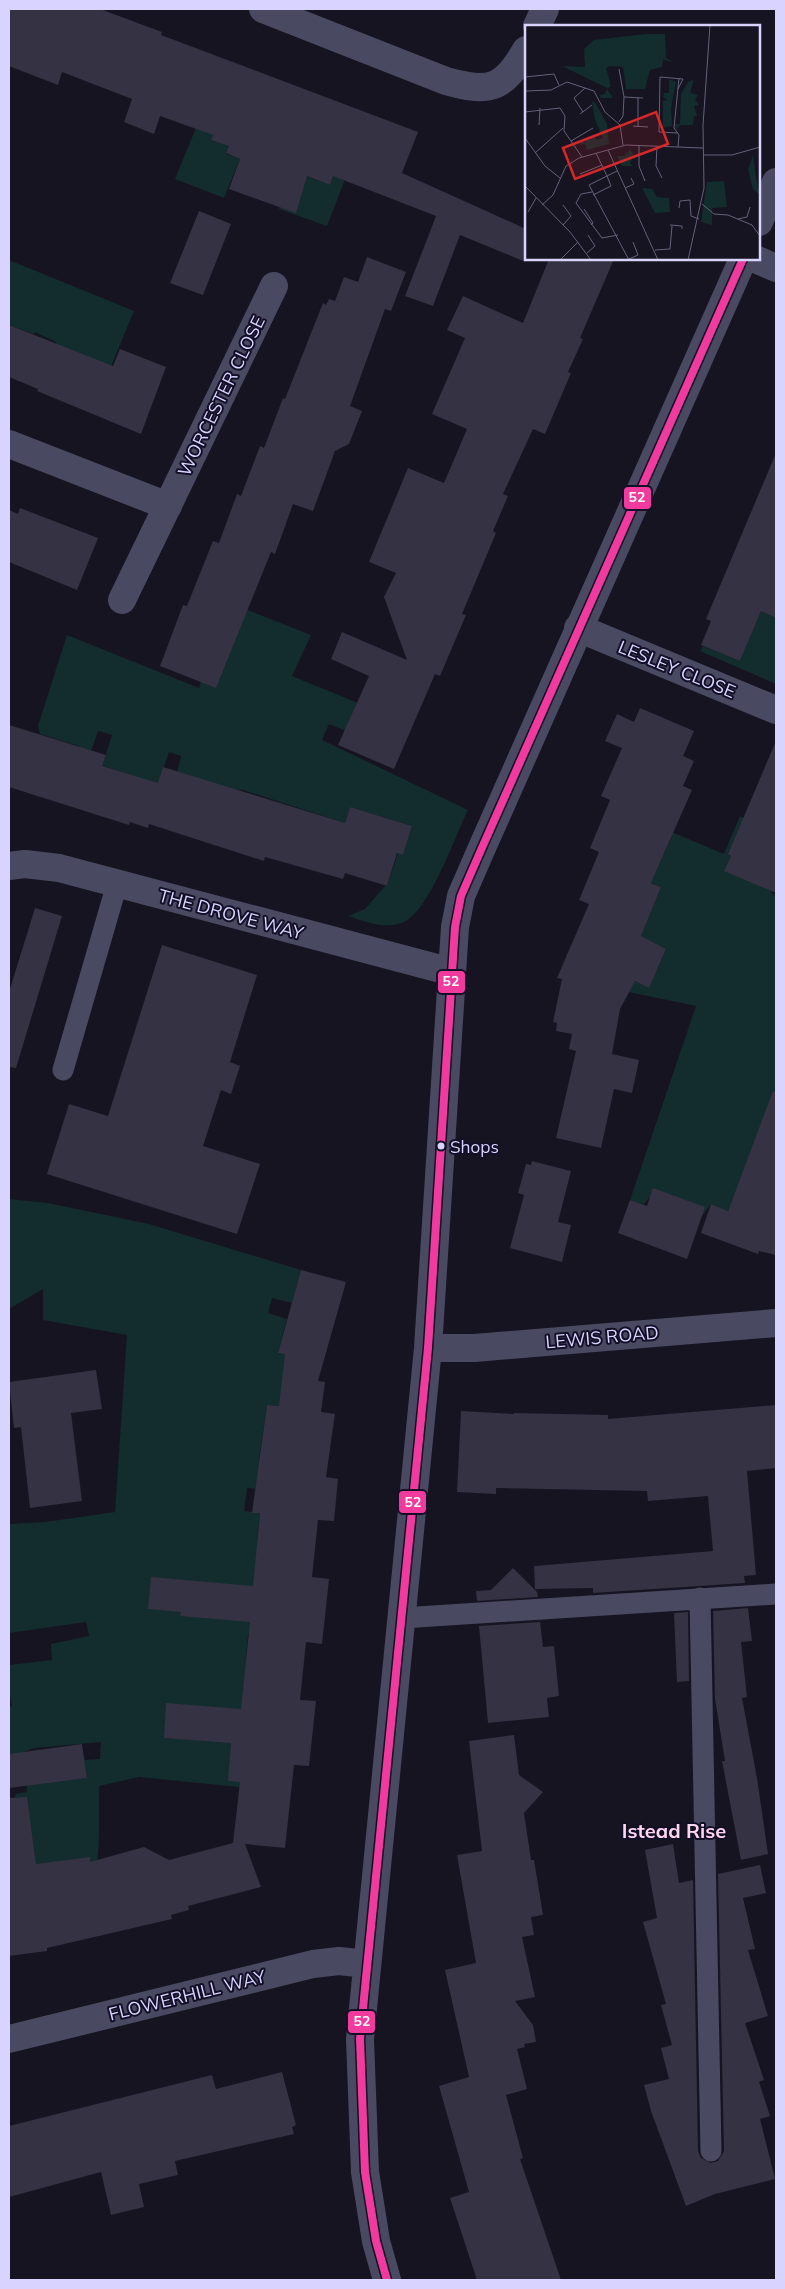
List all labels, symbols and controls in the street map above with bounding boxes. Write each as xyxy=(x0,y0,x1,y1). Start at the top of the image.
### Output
inset map xyxy=(525,25,760,260)
street label: WORCESTER CLOSE xyxy=(172,312,270,480)
line badge: 52 xyxy=(623,486,652,510)
text: 52 xyxy=(629,488,645,506)
street label: LESLEY CLOSE xyxy=(615,635,739,703)
street label: THE DROVE WAY xyxy=(156,884,307,945)
line badge: 52 xyxy=(437,970,466,994)
text: 52 xyxy=(443,972,459,990)
place label: Shops xyxy=(450,1136,499,1157)
marker: Shops xyxy=(436,1141,446,1151)
street label: LEWIS ROAD xyxy=(544,1321,660,1353)
line badge: 52 xyxy=(398,1490,427,1514)
text: 52 xyxy=(405,1493,421,1511)
district label: Istead Rise xyxy=(622,1818,726,1843)
street label: FLOWERHILL WAY xyxy=(106,1964,269,2026)
line badge: 52 xyxy=(347,2010,376,2034)
text: 52 xyxy=(354,2012,370,2030)

